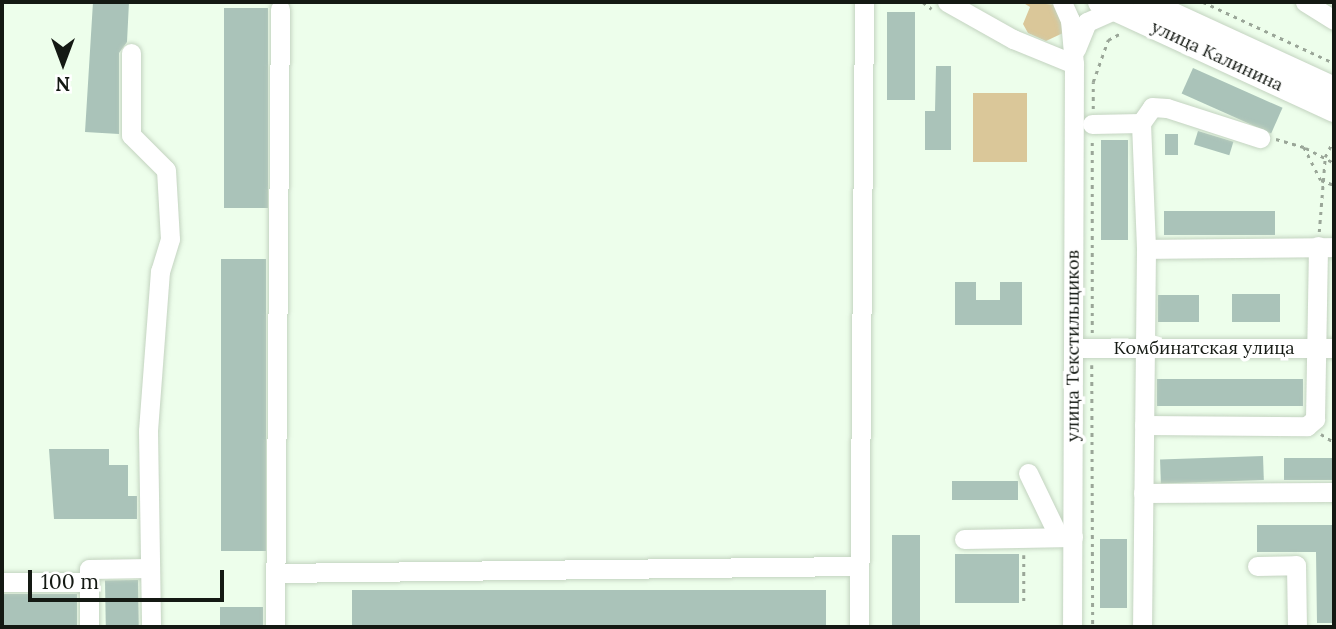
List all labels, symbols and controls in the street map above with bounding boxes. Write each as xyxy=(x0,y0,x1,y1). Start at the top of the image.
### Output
street label: улица Калинина xyxy=(1148,16,1286,96)
north arrow xyxy=(28,28,98,98)
text: N xyxy=(56,72,70,96)
street label: улица Текстильщиков xyxy=(1062,250,1084,442)
street label: Комбинатская улица xyxy=(1113,337,1295,359)
scale bar xyxy=(32,556,228,600)
text: 100 m xyxy=(41,568,99,595)

